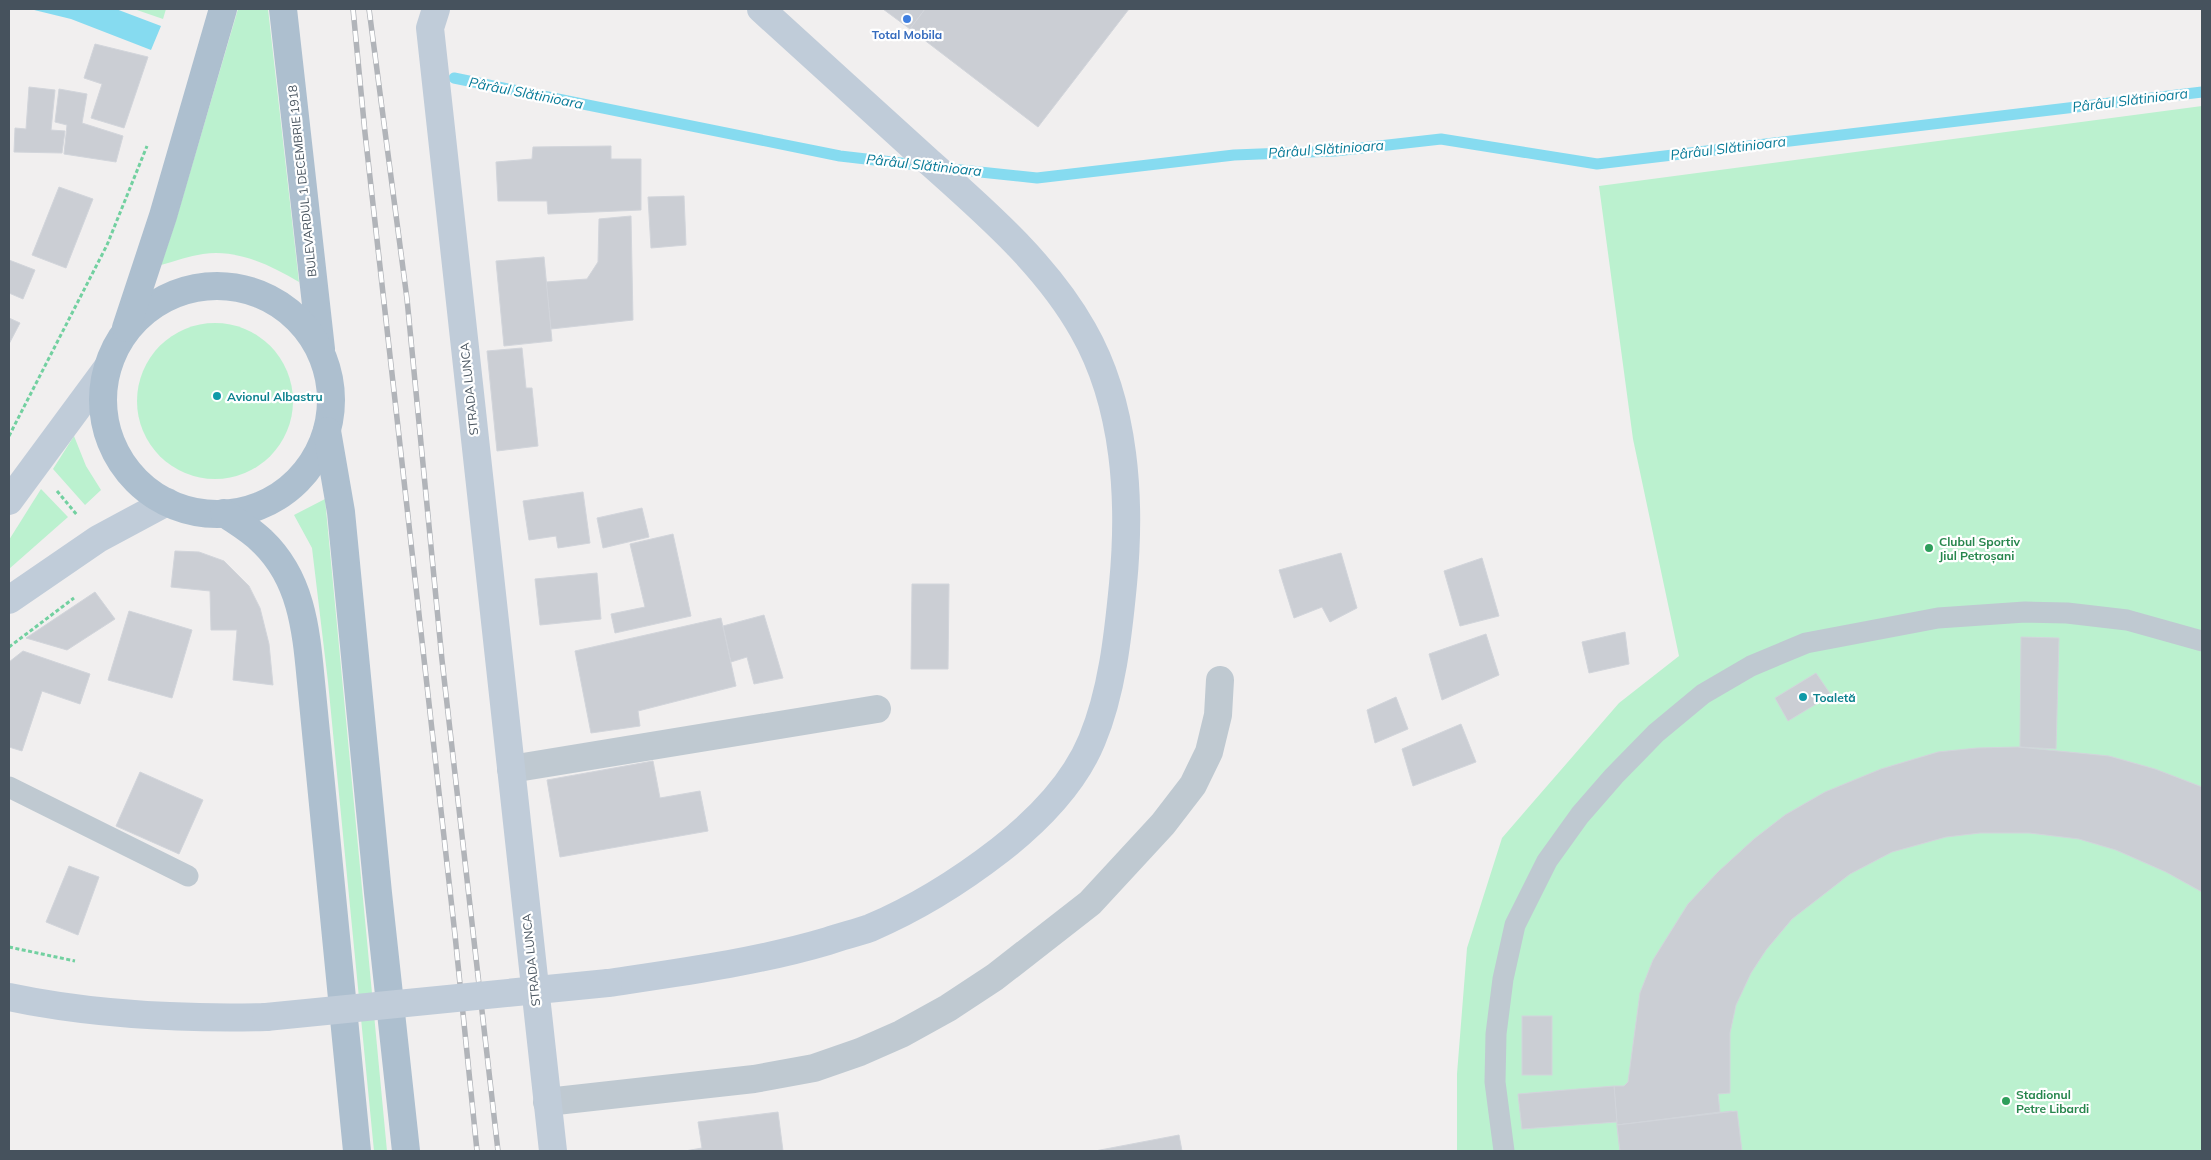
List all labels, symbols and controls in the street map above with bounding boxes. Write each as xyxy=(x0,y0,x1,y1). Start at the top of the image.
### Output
marker: Total Mobila xyxy=(901,13,913,25)
place label: Total Mobila xyxy=(872,27,942,42)
water label: Pârâul Slătinioara xyxy=(467,73,585,113)
street label: BULEVARDUL 1 DECEMBRIE 1918 xyxy=(284,84,320,278)
water label: Pârâul Slătinioara xyxy=(2071,84,2189,116)
water label: Pârâul Slătinioara xyxy=(1669,132,1787,164)
water label: Pârâul Slătinioara xyxy=(1267,136,1385,162)
water label: Pârâul Slătinioara xyxy=(865,150,983,180)
street label: STRADA LUNCA xyxy=(457,342,481,436)
place label: Avionul Albastru xyxy=(227,389,323,404)
marker: Avionul Albastru xyxy=(211,390,223,402)
place label: Clubul Sportiv Jiul Petroșani xyxy=(1939,534,2021,564)
marker: Clubul Sportiv Jiul Petroșani xyxy=(1923,542,1935,554)
place label: Toaletă xyxy=(1813,690,1856,705)
marker: Toaletă xyxy=(1797,691,1809,703)
street label: STRADA LUNCA xyxy=(519,913,543,1007)
place label: Stadionul Petre Libardi xyxy=(2016,1087,2089,1116)
marker: Stadionul Petre Libardi xyxy=(2000,1095,2012,1107)

